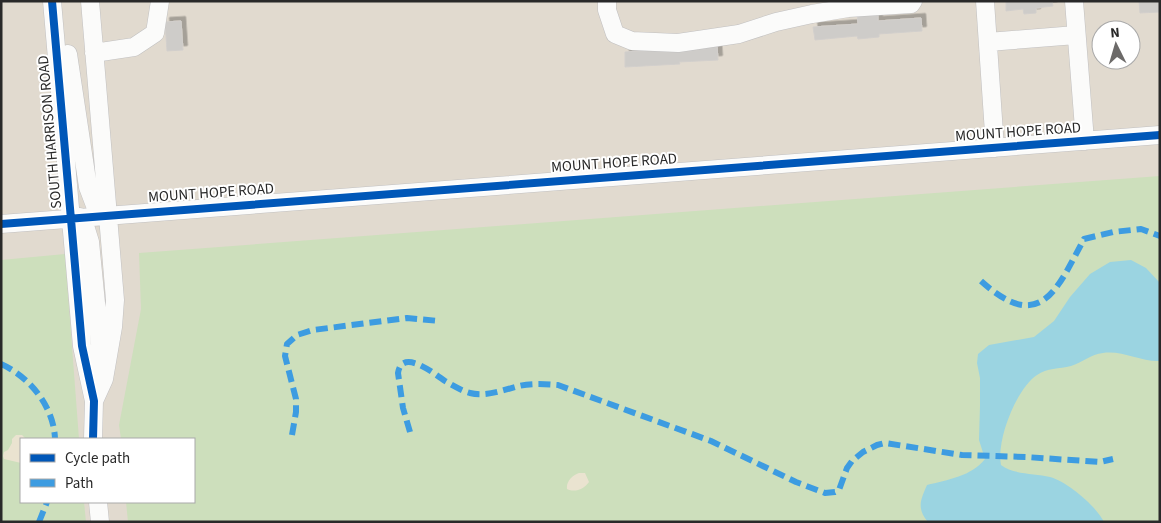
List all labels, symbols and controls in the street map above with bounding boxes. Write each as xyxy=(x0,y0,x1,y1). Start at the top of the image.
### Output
north arrow xyxy=(1091,20,1141,70)
text: N xyxy=(1109,23,1120,43)
street label: SOUTH HARRISON ROAD xyxy=(33,54,67,210)
street label: MOUNT HOPE ROAD xyxy=(954,117,1082,147)
street label: MOUNT HOPE ROAD xyxy=(550,148,678,178)
street label: MOUNT HOPE ROAD xyxy=(147,178,275,208)
legend xyxy=(20,438,195,503)
text: Cycle path xyxy=(65,448,130,469)
text: Path xyxy=(65,473,93,494)

